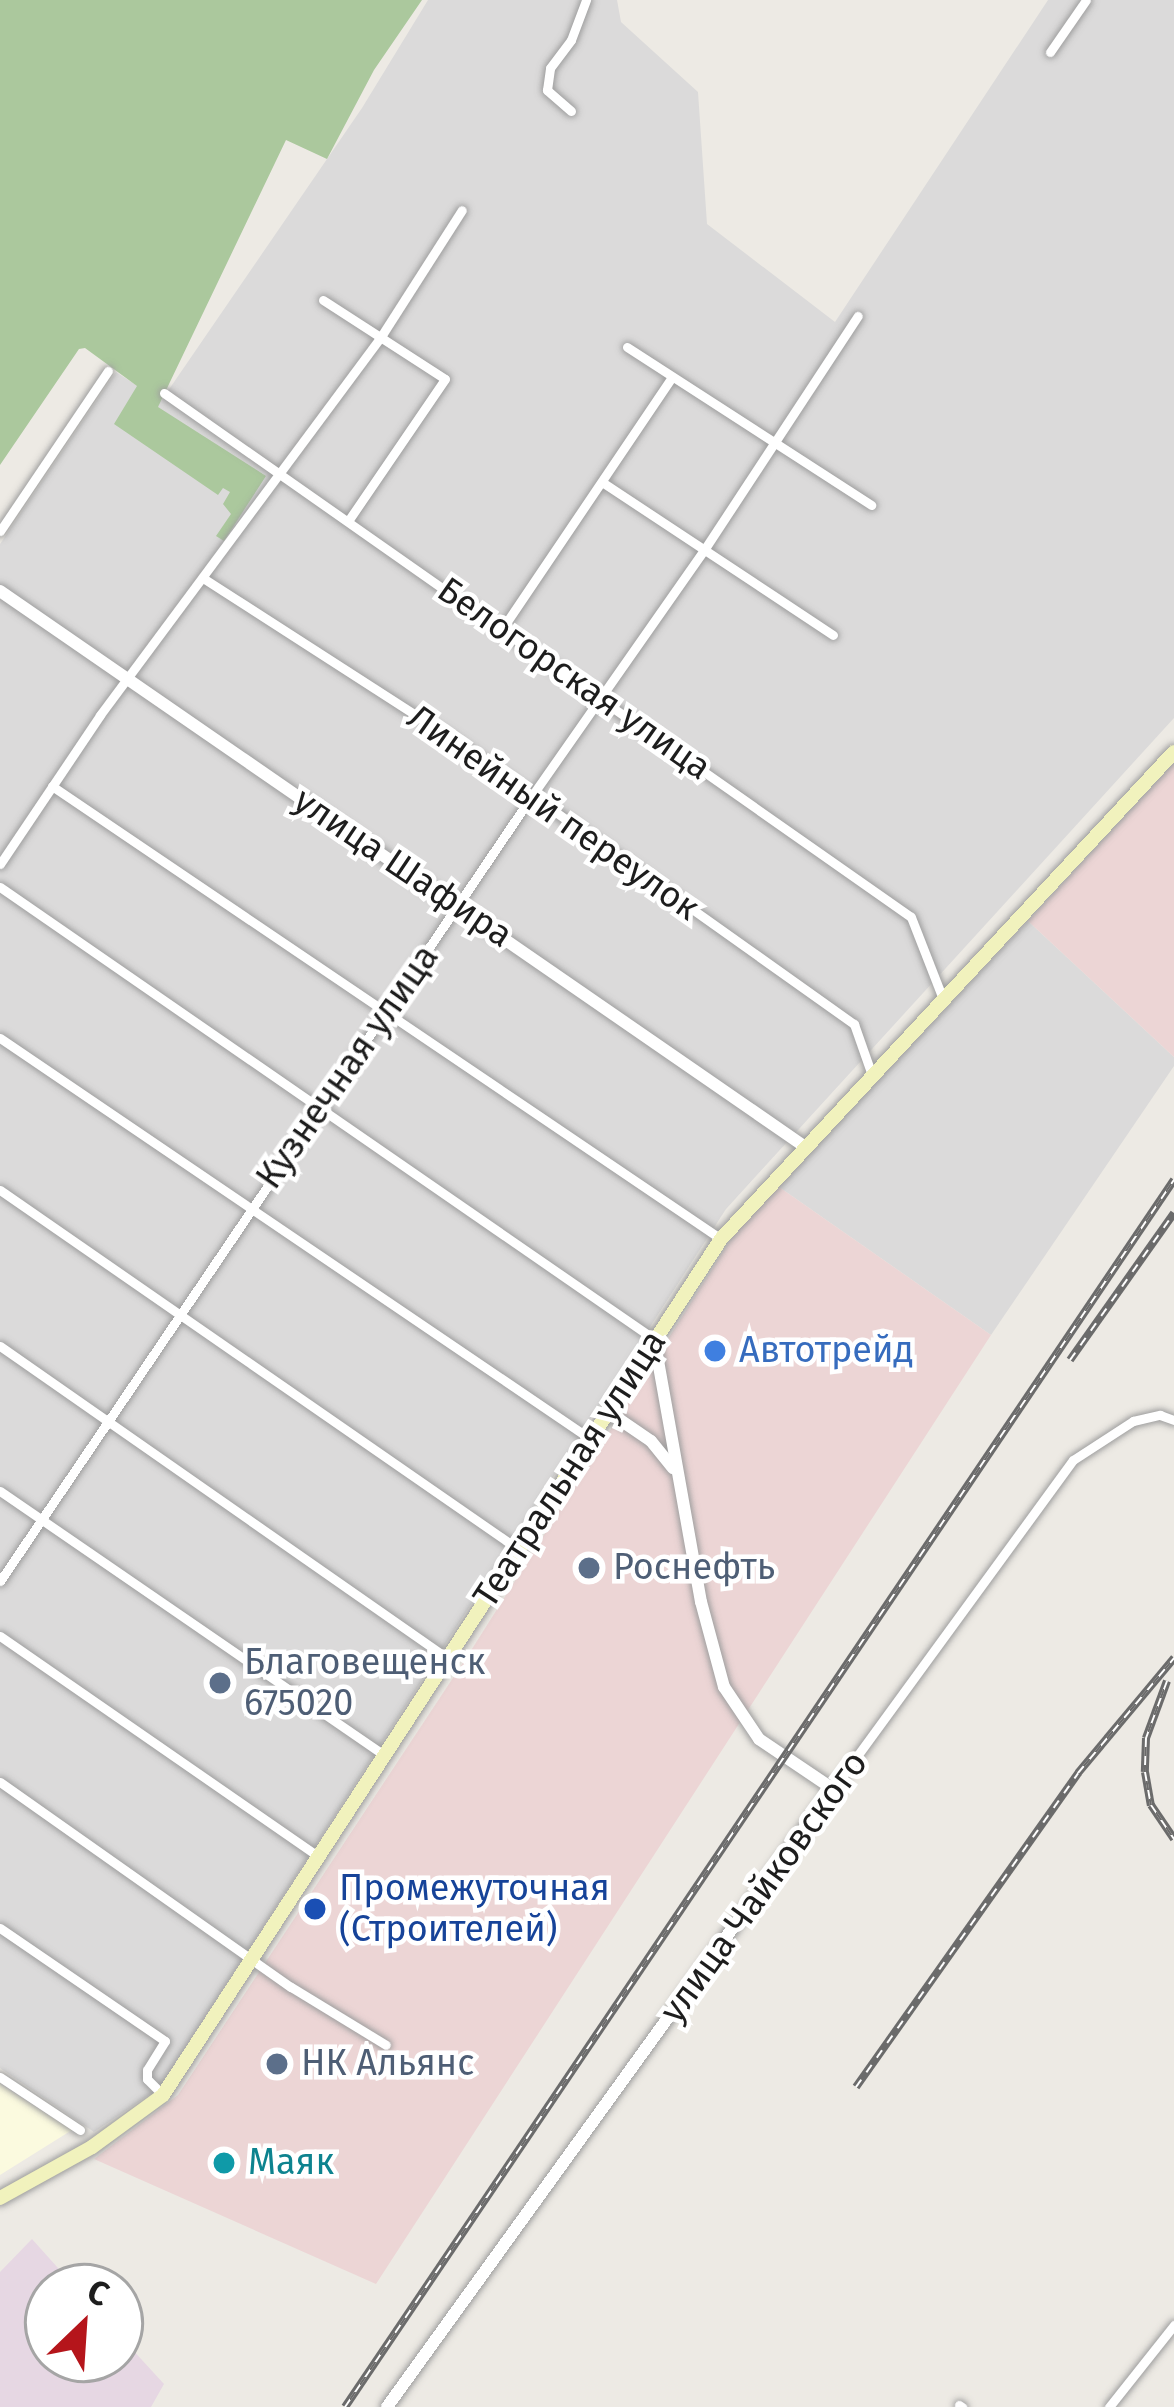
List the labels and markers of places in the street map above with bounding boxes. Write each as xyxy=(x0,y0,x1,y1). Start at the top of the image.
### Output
place label: Автотрейд xyxy=(739,1329,914,1373)
marker: Автотрейд xyxy=(702,1338,728,1364)
place label: Роснефть xyxy=(613,1546,775,1590)
marker: Роснефть xyxy=(576,1555,602,1581)
place label: Благовещенск 675020 xyxy=(244,1640,485,1725)
marker: Благовещенск 675020 xyxy=(207,1670,233,1696)
place label: Промежуточная (Строителей) xyxy=(339,1866,610,1951)
marker: Промежуточная (Строителей) xyxy=(302,1896,328,1922)
place label: НК Альянс xyxy=(301,2042,474,2086)
marker: НК Альянс xyxy=(264,2051,290,2077)
place label: Маяк xyxy=(248,2141,334,2185)
marker: Маяк xyxy=(211,2150,237,2176)

